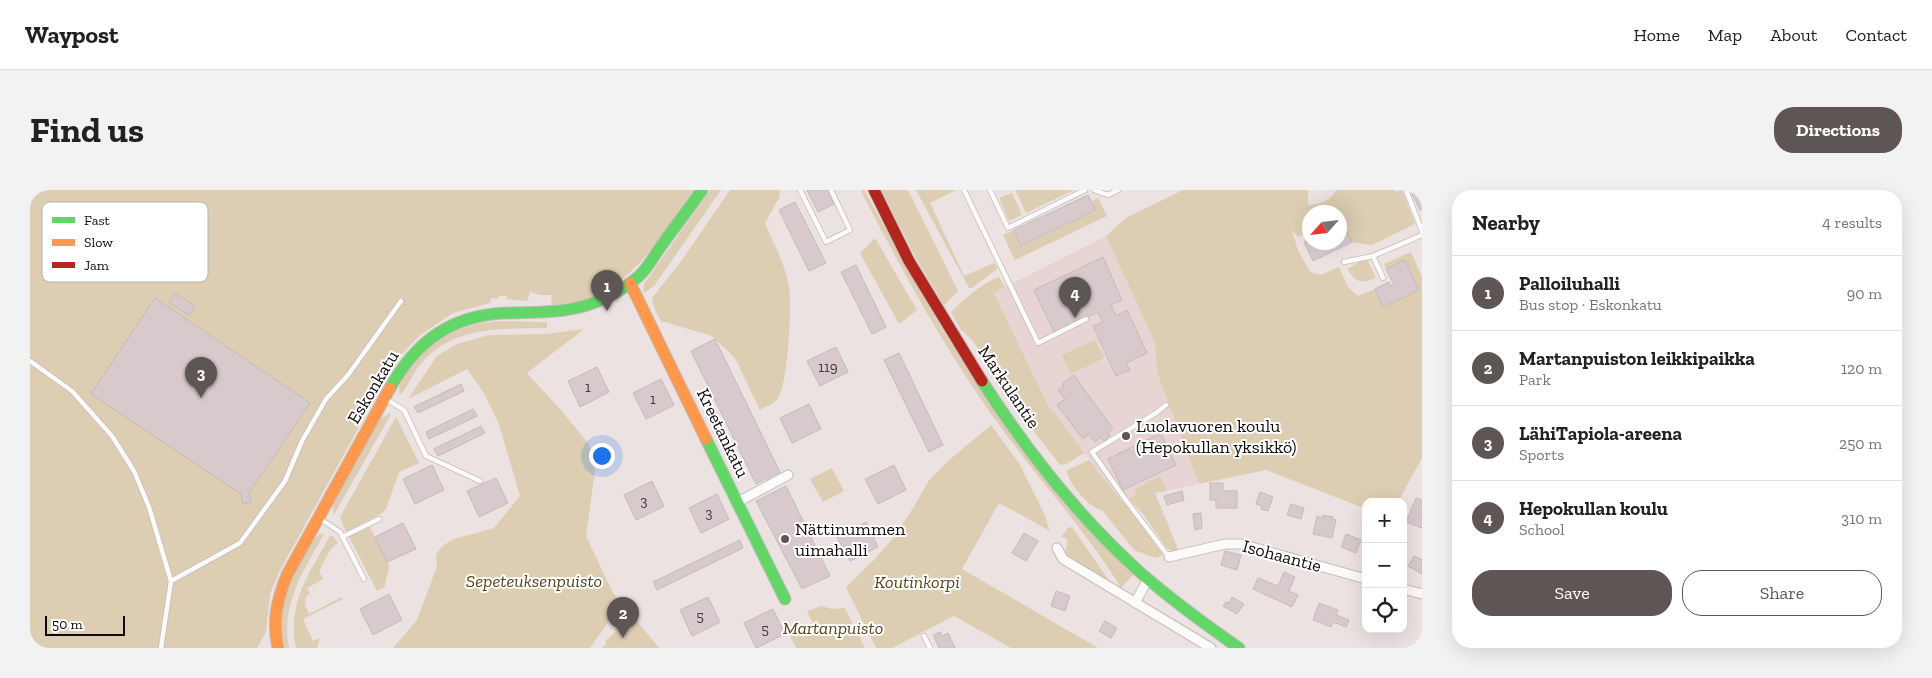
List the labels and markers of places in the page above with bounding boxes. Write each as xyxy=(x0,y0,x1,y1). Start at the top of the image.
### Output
pin: 1 xyxy=(591,270,623,311)
pin: 4 xyxy=(1059,277,1091,318)
pin: 3 xyxy=(185,357,217,398)
place label: Luolavuoren koulu (Hepokullan yksikkö) xyxy=(1136,415,1296,458)
marker: Luolavuoren koulu (Hepokullan yksikkö) xyxy=(1120,430,1132,442)
place label: Nättinummen uimahalli xyxy=(795,518,906,561)
marker: Nättinummen uimahalli xyxy=(779,533,791,545)
pin: 2 xyxy=(607,597,639,638)

